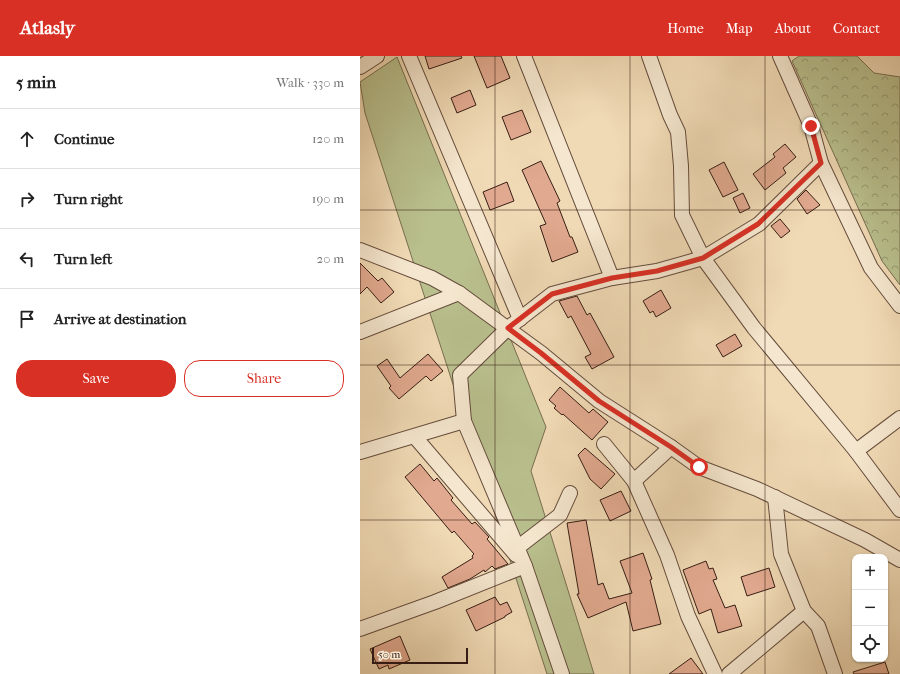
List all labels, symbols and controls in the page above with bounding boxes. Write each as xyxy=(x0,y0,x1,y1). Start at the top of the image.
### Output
text: Atlasly xyxy=(20,17,75,39)
text: Home xyxy=(667,20,704,37)
text: Map xyxy=(726,20,753,37)
text: About xyxy=(775,20,811,37)
text: Contact xyxy=(833,20,880,37)
text: 5 min xyxy=(16,72,56,92)
text: Walk · 330 m xyxy=(276,75,344,90)
route end xyxy=(802,117,820,135)
icon: ahead xyxy=(16,128,38,150)
text: Continue xyxy=(54,130,114,148)
text: 120 m xyxy=(312,131,344,146)
icon: right xyxy=(16,188,38,210)
text: Turn right xyxy=(54,190,123,208)
text: 190 m xyxy=(312,191,344,206)
icon: left xyxy=(16,248,38,270)
text: Turn left xyxy=(54,250,112,268)
text: 20 m xyxy=(317,251,344,266)
icon: arrive xyxy=(16,308,38,330)
text: Arrive at destination xyxy=(54,310,186,328)
button: Save xyxy=(16,360,176,397)
button: Share xyxy=(184,360,344,397)
route start xyxy=(690,458,708,476)
map controls xyxy=(852,554,888,662)
button: + xyxy=(852,554,888,590)
button: − xyxy=(852,590,888,626)
button: locate xyxy=(852,626,888,662)
scale bar xyxy=(372,646,468,665)
text: 50 m xyxy=(378,648,400,661)

